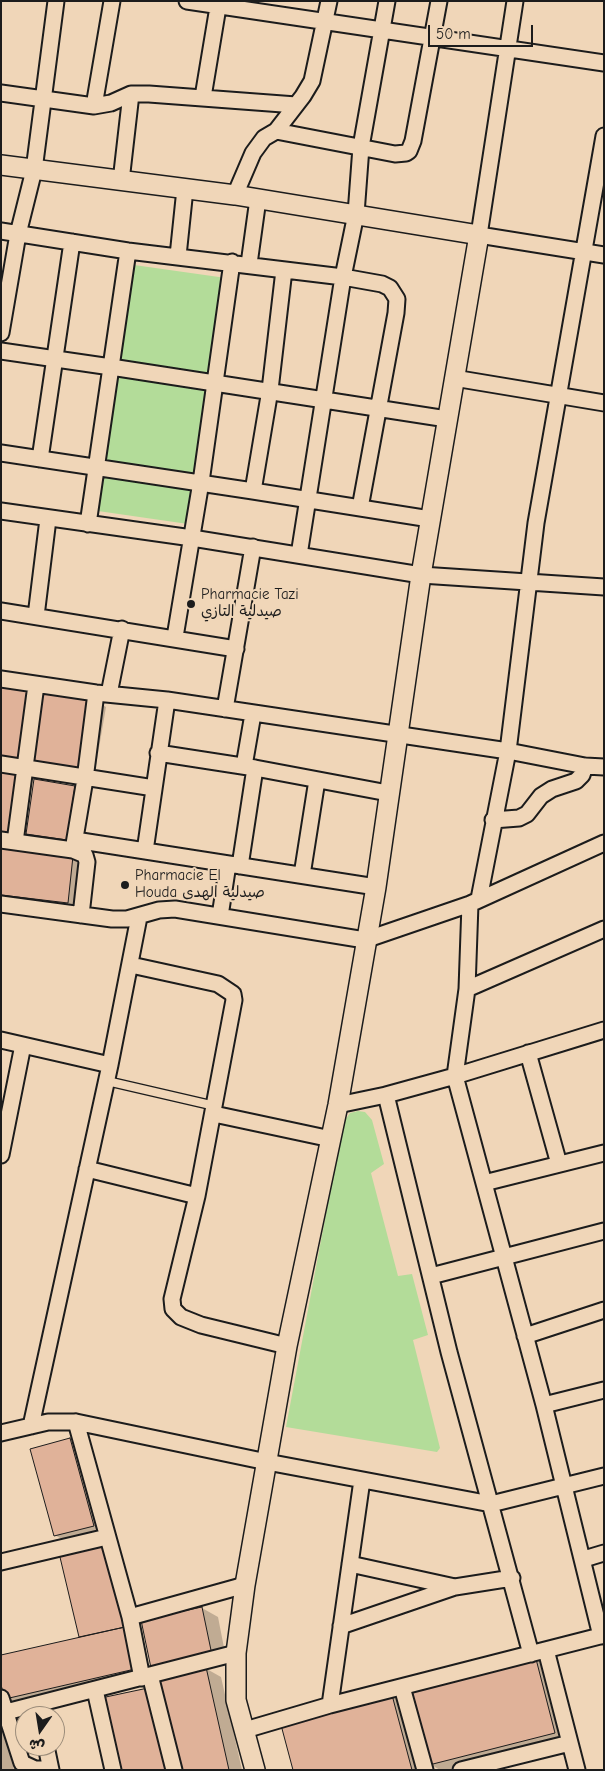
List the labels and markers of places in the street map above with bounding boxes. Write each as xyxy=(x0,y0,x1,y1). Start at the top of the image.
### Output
place label: Pharmacie Tazi صيدلية التازي xyxy=(201,586,299,621)
marker: Pharmacie Tazi صيدلية التازي xyxy=(185,598,197,610)
place label: Pharmacie El Houda صيدلية الهدى xyxy=(135,867,265,902)
marker: Pharmacie El Houda صيدلية الهدى xyxy=(119,879,131,891)

